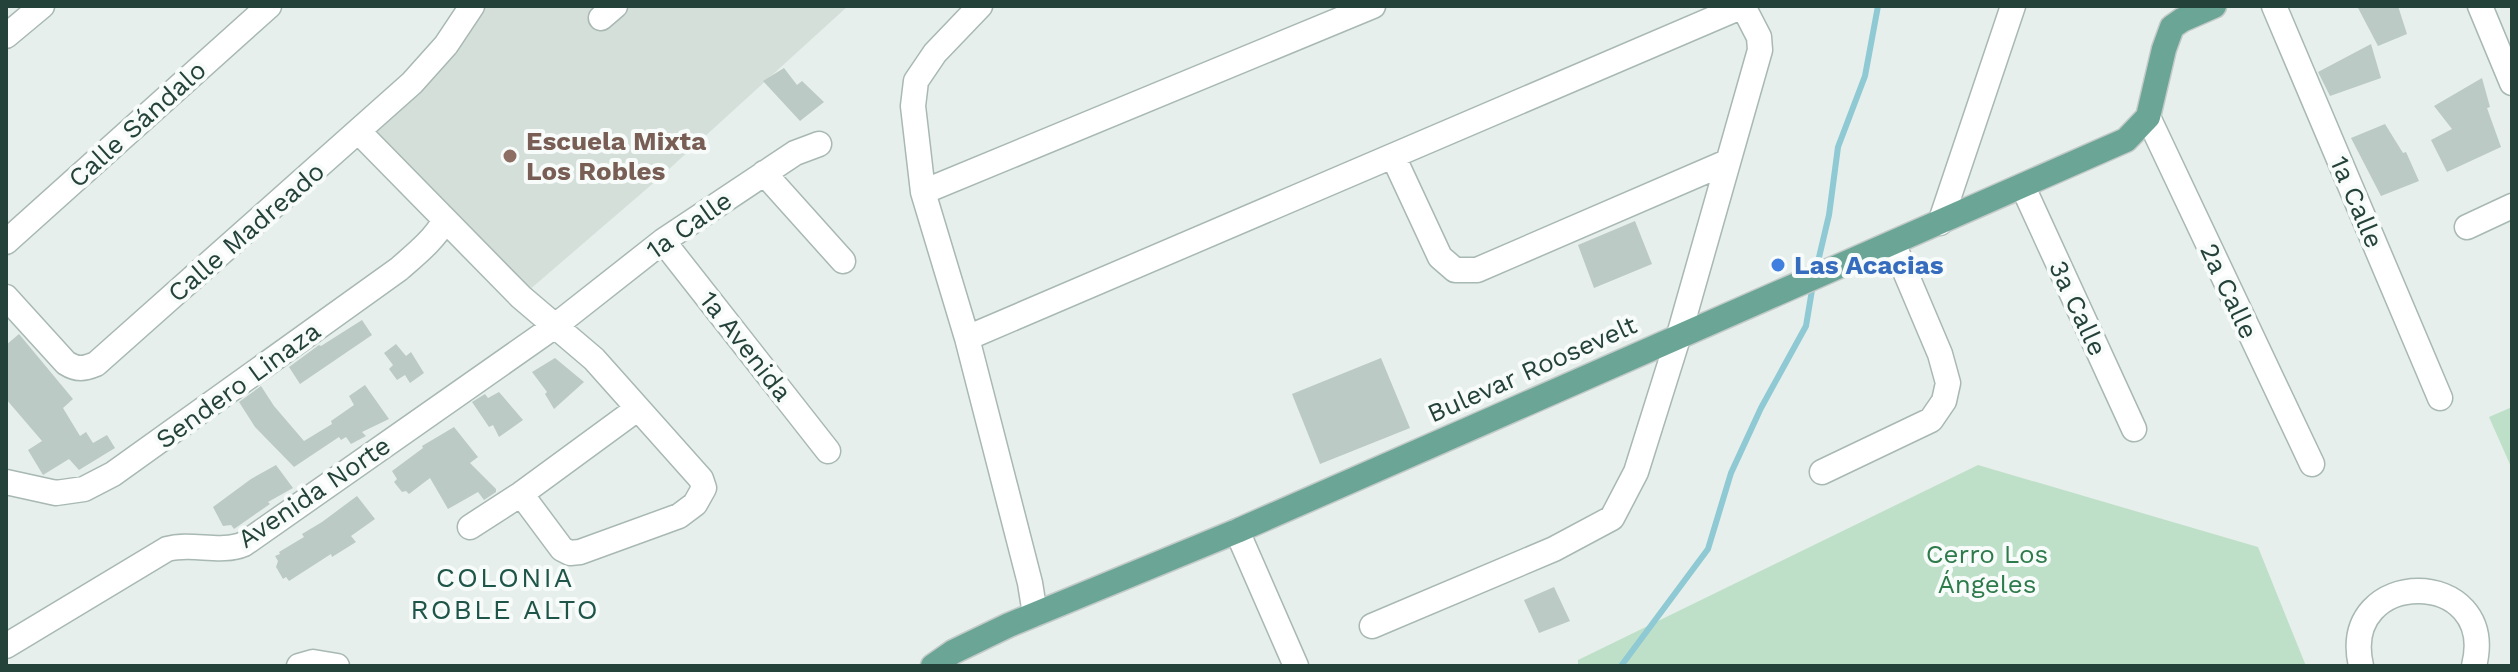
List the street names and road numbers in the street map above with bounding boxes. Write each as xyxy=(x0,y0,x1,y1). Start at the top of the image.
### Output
street label: Calle Sándalo xyxy=(62,55,212,193)
street label: 1a Calle xyxy=(2324,152,2390,252)
street label: Calle Madreado xyxy=(162,156,330,308)
street label: 1a Calle xyxy=(641,185,737,265)
street label: 2a Calle xyxy=(2194,239,2264,343)
street label: 3a Calle xyxy=(2043,256,2113,360)
street label: 1a Avenida xyxy=(694,285,798,407)
street label: Bulevar Roosevelt xyxy=(1423,309,1641,429)
street label: Sendero Linaza xyxy=(150,315,326,455)
street label: Avenida Norte xyxy=(232,430,396,554)

